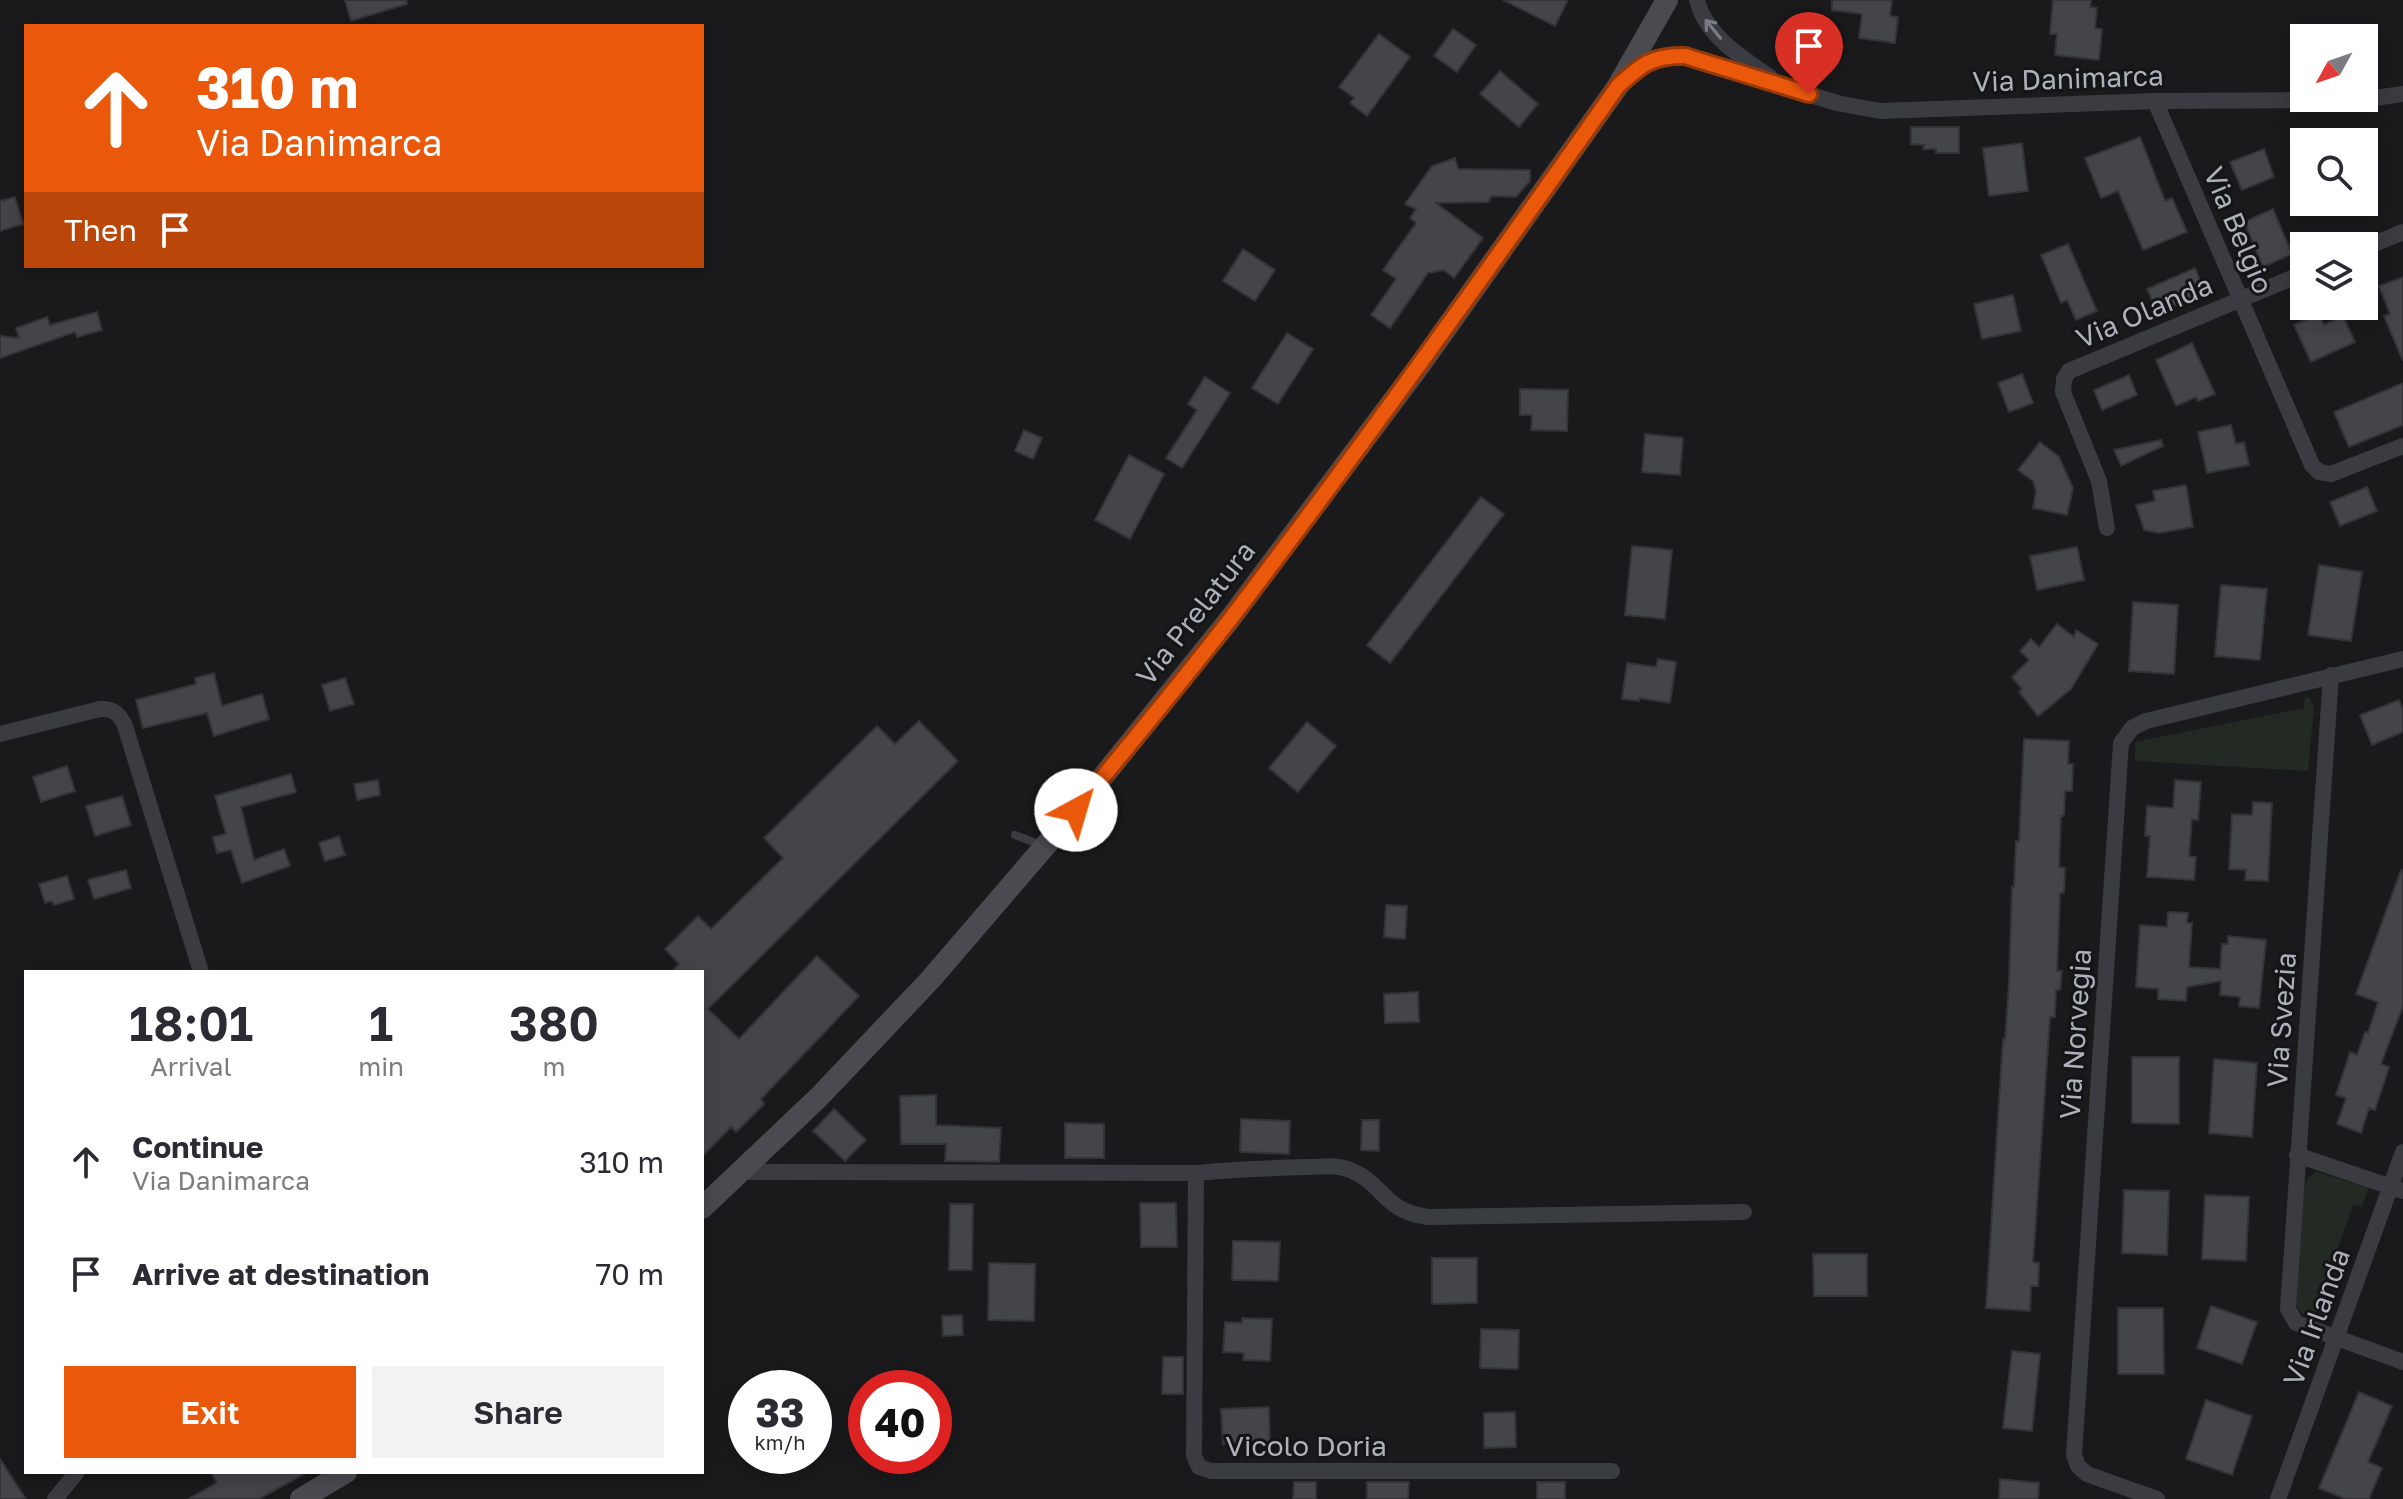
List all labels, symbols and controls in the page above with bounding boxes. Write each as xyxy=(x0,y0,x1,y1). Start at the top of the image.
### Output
pin xyxy=(1775,12,1843,94)
one-way arrow xyxy=(1704,19,1721,40)
icon: arrive xyxy=(1787,24,1831,68)
north arrow xyxy=(2290,24,2378,112)
map controls xyxy=(2290,24,2378,320)
text: 310 m xyxy=(196,53,358,120)
icon: ahead xyxy=(64,56,168,160)
street label: Via Danimarca xyxy=(1972,58,2164,98)
text: Via Danimarca xyxy=(196,121,442,164)
button: search xyxy=(2290,128,2378,216)
street label: Via Belgio xyxy=(2198,162,2280,298)
icon: arrive xyxy=(153,208,197,252)
text: Then xyxy=(64,212,137,248)
button: layers xyxy=(2290,232,2378,320)
street label: Via Olanda xyxy=(2071,268,2217,354)
street label: Via Prelatura xyxy=(1129,535,1261,691)
position arrow xyxy=(1034,768,1118,852)
street label: Via Norvegia xyxy=(2053,948,2097,1120)
street label: Via Svezia xyxy=(2260,951,2302,1089)
text: 18:01 xyxy=(129,994,253,1052)
text: 1 xyxy=(369,994,393,1052)
text: 380 xyxy=(509,994,599,1052)
text: Arrival xyxy=(150,1051,232,1082)
text: min xyxy=(358,1051,404,1082)
text: m xyxy=(543,1051,566,1082)
text: Continue xyxy=(132,1129,263,1165)
icon: ahead xyxy=(64,1140,108,1184)
text: 310 m xyxy=(579,1144,664,1180)
text: Via Danimarca xyxy=(132,1165,310,1196)
street label: Via Irlanda xyxy=(2276,1244,2356,1390)
icon: arrive xyxy=(64,1252,108,1296)
text: Arrive at destination xyxy=(132,1256,429,1292)
text: 70 m xyxy=(595,1256,664,1292)
button: Exit xyxy=(64,1366,356,1458)
button: Share xyxy=(372,1366,664,1458)
speed limit sign: 40 xyxy=(848,1370,952,1474)
text: 33 xyxy=(756,1388,804,1436)
street label: Vicolo Doria xyxy=(1225,1429,1387,1462)
text: km/h xyxy=(755,1430,805,1454)

